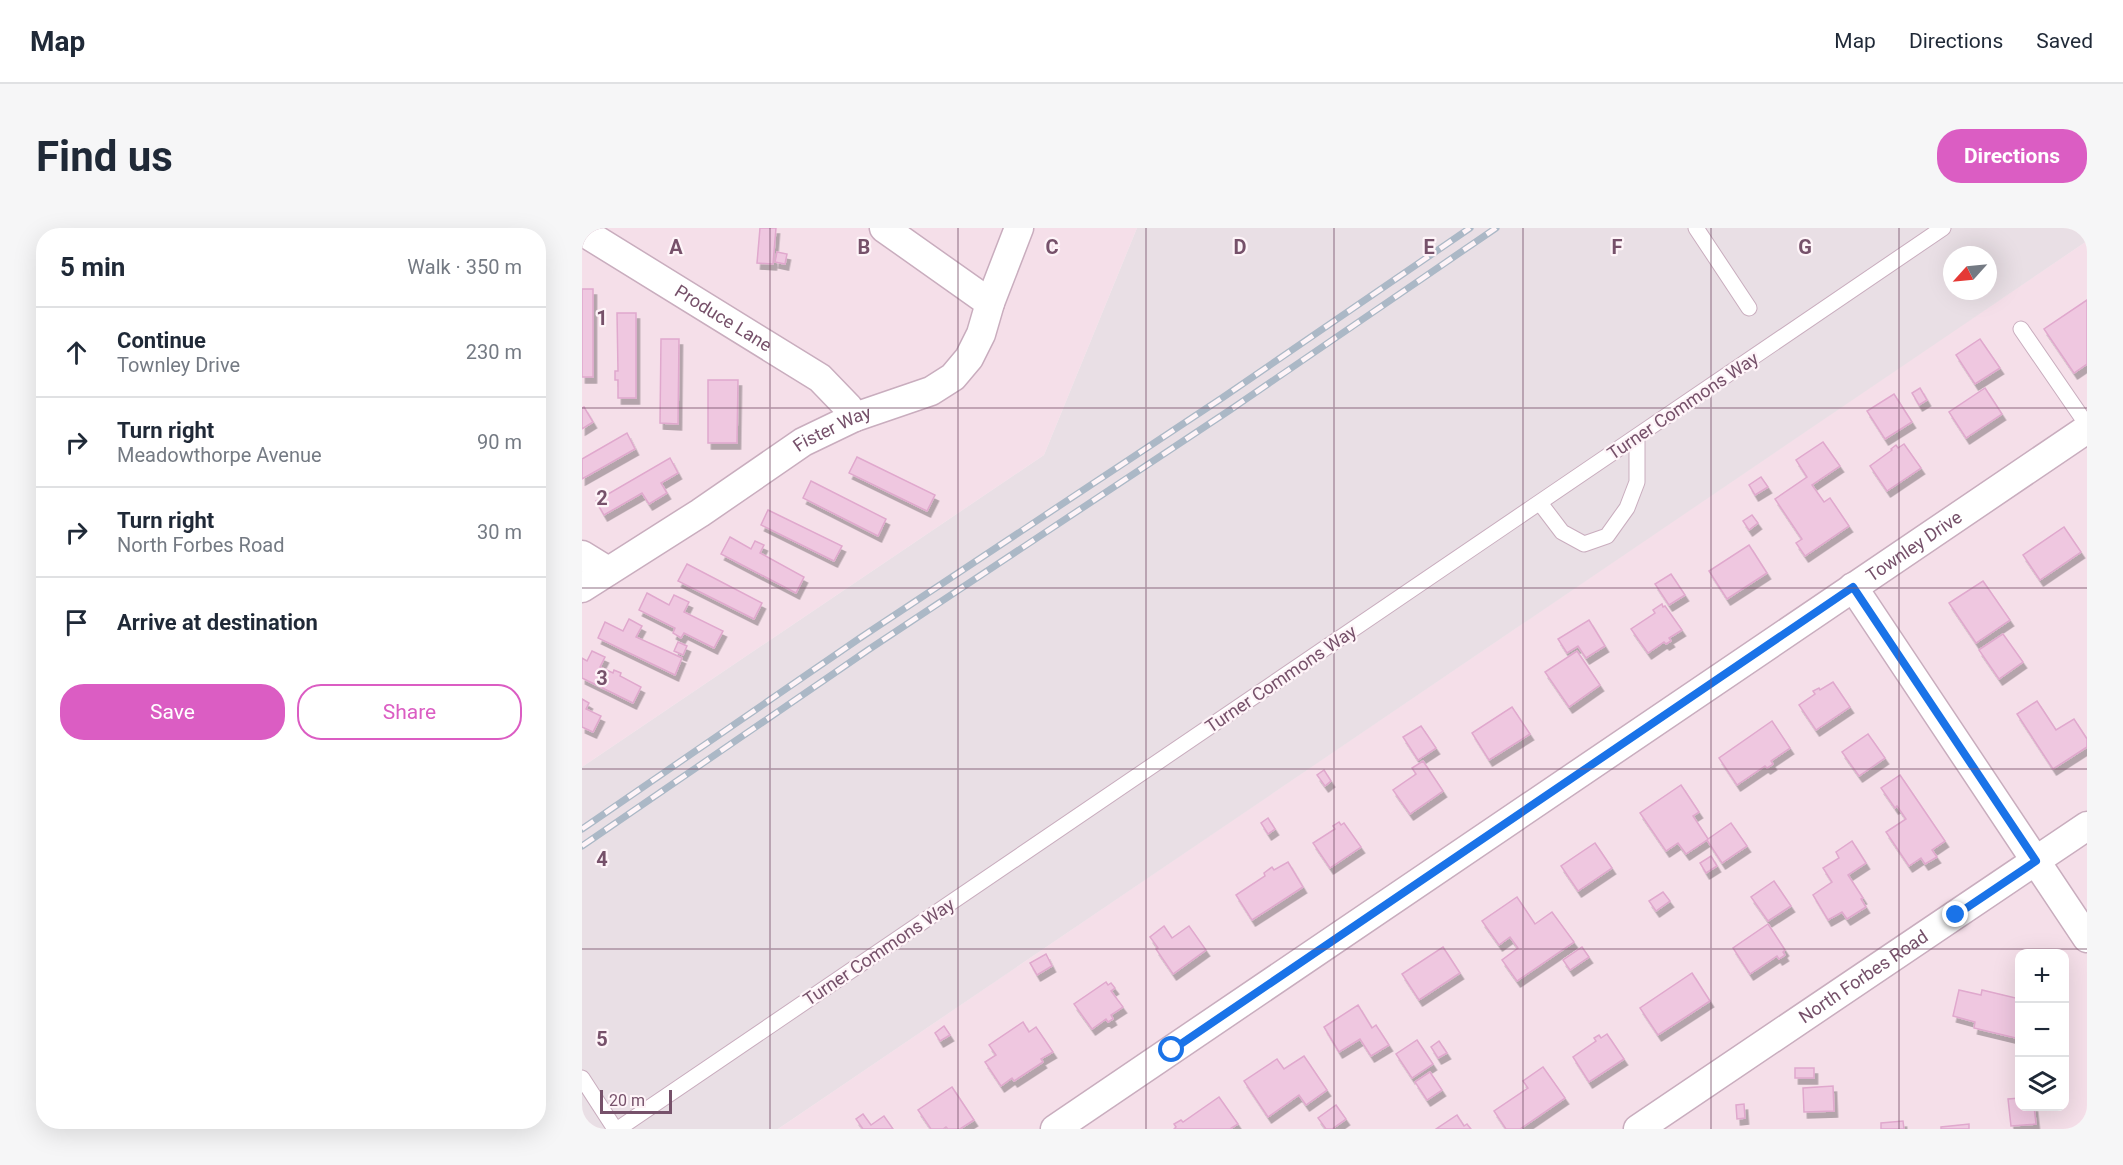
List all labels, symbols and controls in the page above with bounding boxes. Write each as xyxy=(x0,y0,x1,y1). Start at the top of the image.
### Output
text: Map xyxy=(30,25,85,58)
text: Map xyxy=(1834,29,1876,53)
text: Directions xyxy=(1909,29,2003,53)
text: Saved xyxy=(2036,29,2093,53)
button: Directions xyxy=(1937,129,2087,183)
text: Find us xyxy=(36,132,173,181)
text: A xyxy=(669,235,683,259)
text: B xyxy=(858,235,870,259)
text: C xyxy=(1045,235,1059,259)
text: D xyxy=(1234,235,1247,259)
text: E xyxy=(1423,235,1435,259)
text: F xyxy=(1612,235,1623,259)
text: G xyxy=(1798,235,1812,259)
north arrow xyxy=(1943,246,1997,300)
text: 5 min xyxy=(60,252,125,282)
text: Walk · 350 m xyxy=(407,255,522,279)
street label: Produce Lane xyxy=(671,280,776,356)
text: 1 xyxy=(596,306,608,330)
text: Continue xyxy=(117,328,206,353)
icon: ahead xyxy=(60,336,93,369)
text: 230 m xyxy=(466,340,522,364)
street label: Turner Commons Way xyxy=(1603,347,1763,464)
text: Townley Drive xyxy=(117,353,240,377)
street label: Fister Way xyxy=(789,401,874,456)
text: Turn right xyxy=(117,418,214,443)
icon: right xyxy=(60,426,93,459)
text: 90 m xyxy=(477,430,522,454)
text: Meadowthorpe Avenue xyxy=(117,443,322,467)
text: 2 xyxy=(596,486,608,510)
street label: Townley Drive xyxy=(1862,506,1966,586)
text: Turn right xyxy=(117,508,214,533)
icon: right xyxy=(60,516,93,549)
text: 30 m xyxy=(477,520,522,544)
text: North Forbes Road xyxy=(117,533,285,557)
icon: arrive xyxy=(60,606,93,639)
text: Arrive at destination xyxy=(117,610,318,635)
street label: Turner Commons Way xyxy=(1201,620,1361,737)
text: 3 xyxy=(596,666,608,690)
button: Save xyxy=(60,684,285,740)
button: Share xyxy=(297,684,522,740)
text: 4 xyxy=(596,847,608,871)
street label: Turner Commons Way xyxy=(799,893,959,1010)
route end xyxy=(1942,901,1968,927)
street label: North Forbes Road xyxy=(1795,926,1932,1027)
map controls xyxy=(2015,949,2069,1111)
button: + xyxy=(2015,949,2069,1003)
button: − xyxy=(2015,1003,2069,1057)
text: 5 xyxy=(596,1027,608,1051)
route start xyxy=(1158,1036,1184,1062)
button: layers xyxy=(2015,1057,2069,1111)
scale bar xyxy=(600,1087,672,1114)
text: 20 m xyxy=(609,1091,645,1110)

